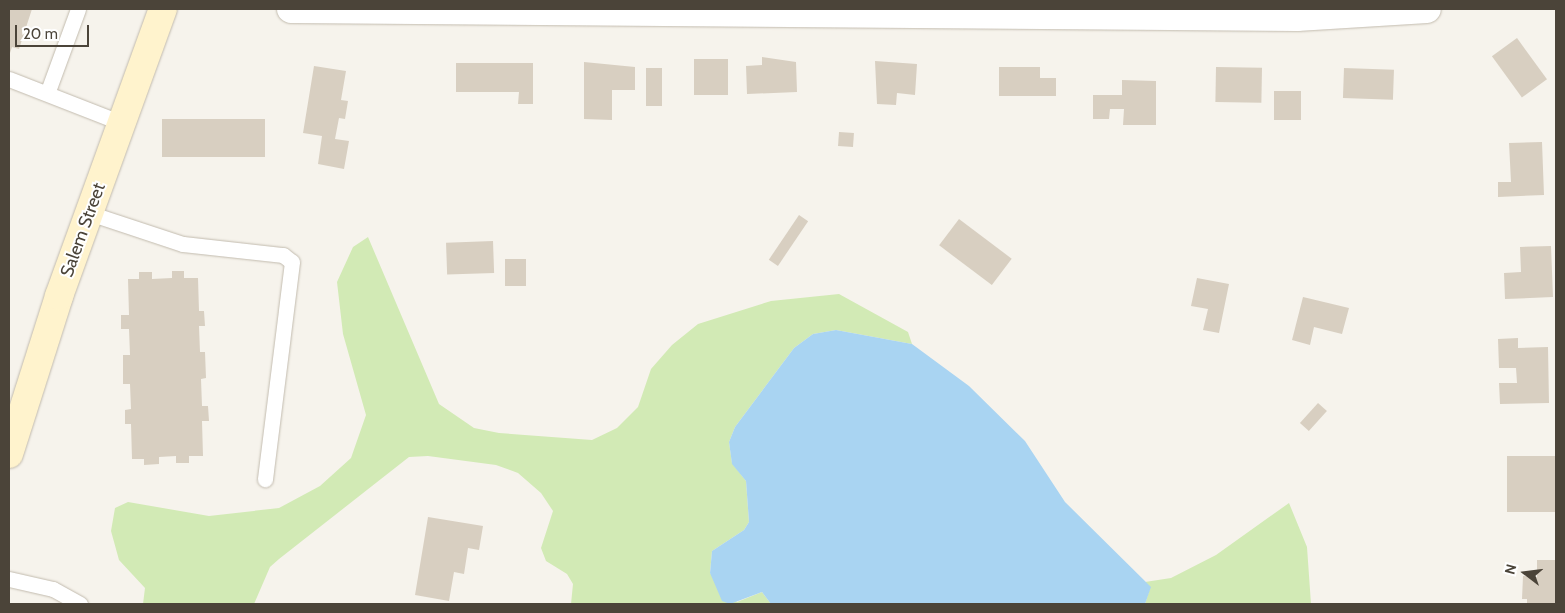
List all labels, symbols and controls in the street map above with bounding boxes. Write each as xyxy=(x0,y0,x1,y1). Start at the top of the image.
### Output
scale bar xyxy=(18,15,91,47)
text: 20 m xyxy=(23,25,58,43)
street label: Salem Street xyxy=(56,180,110,280)
north arrow xyxy=(1500,548,1550,598)
text: N xyxy=(1501,562,1520,576)

